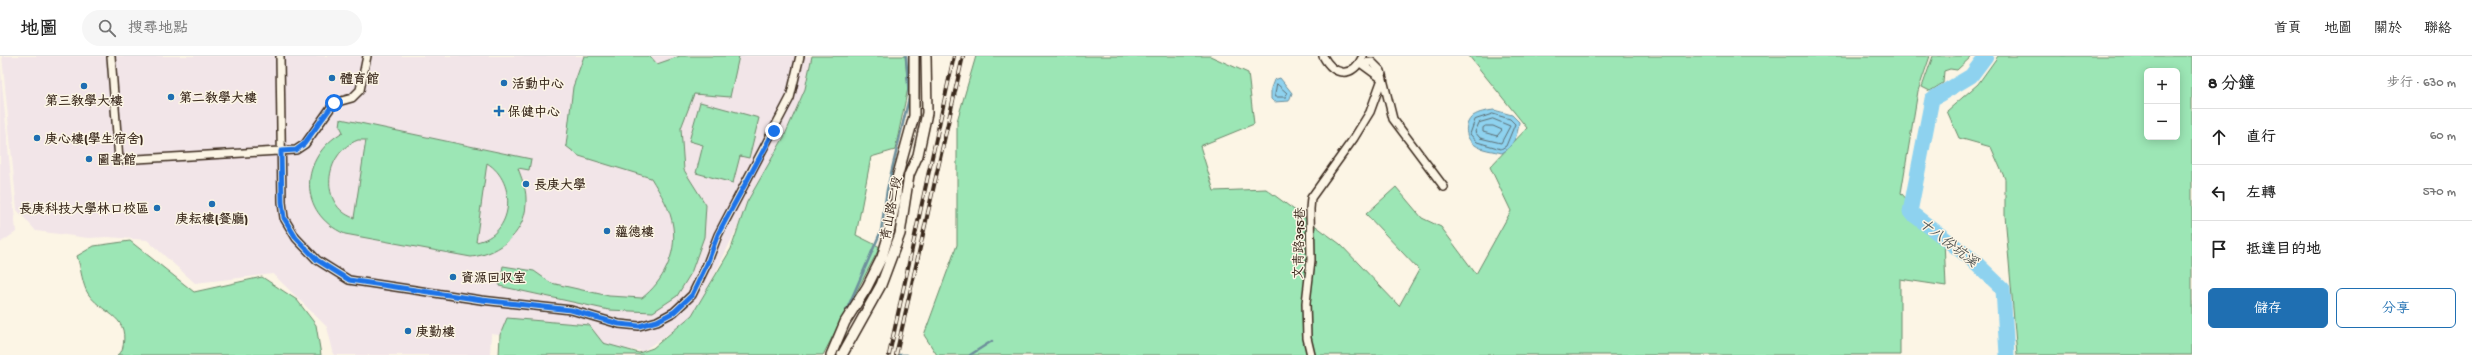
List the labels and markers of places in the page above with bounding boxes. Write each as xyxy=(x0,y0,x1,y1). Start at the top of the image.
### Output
place label: 體育館 xyxy=(340,72,379,88)
marker: 體育館 xyxy=(327,73,337,83)
place label: 活動中心 xyxy=(512,77,564,93)
marker: 活動中心 xyxy=(499,78,509,88)
marker: 第三教學大樓 xyxy=(79,81,89,91)
place label: 第二教學大樓 xyxy=(179,90,257,107)
marker: 第二教學大樓 xyxy=(166,92,176,102)
place label: 第三教學大樓 xyxy=(45,93,123,110)
marker: 保健中心 xyxy=(493,105,505,117)
place label: 保健中心 xyxy=(508,105,560,121)
place label: 庚心樓(學生宿舍) xyxy=(45,131,143,148)
marker: 庚心樓(學生宿舍) xyxy=(32,133,42,143)
place label: 圖書館 xyxy=(97,153,136,169)
marker: 圖書館 xyxy=(84,154,94,164)
place label: 長庚大學 xyxy=(534,177,586,194)
marker: 長庚大學 xyxy=(521,179,531,189)
marker: 庚耘樓(餐廳) xyxy=(207,199,217,209)
place label: 長庚科技大學林口校區 xyxy=(19,201,149,218)
marker: 長庚科技大學林口校區 xyxy=(152,203,162,213)
place label: 庚耘樓(餐廳) xyxy=(176,212,248,228)
place label: 蘊德樓 xyxy=(615,224,654,241)
marker: 蘊德樓 xyxy=(602,226,612,236)
place label: 資源回収室 xyxy=(461,271,526,287)
marker: 資源回収室 xyxy=(448,272,458,282)
place label: 庚勤樓 xyxy=(416,325,455,341)
marker: 庚勤樓 xyxy=(403,326,413,336)

